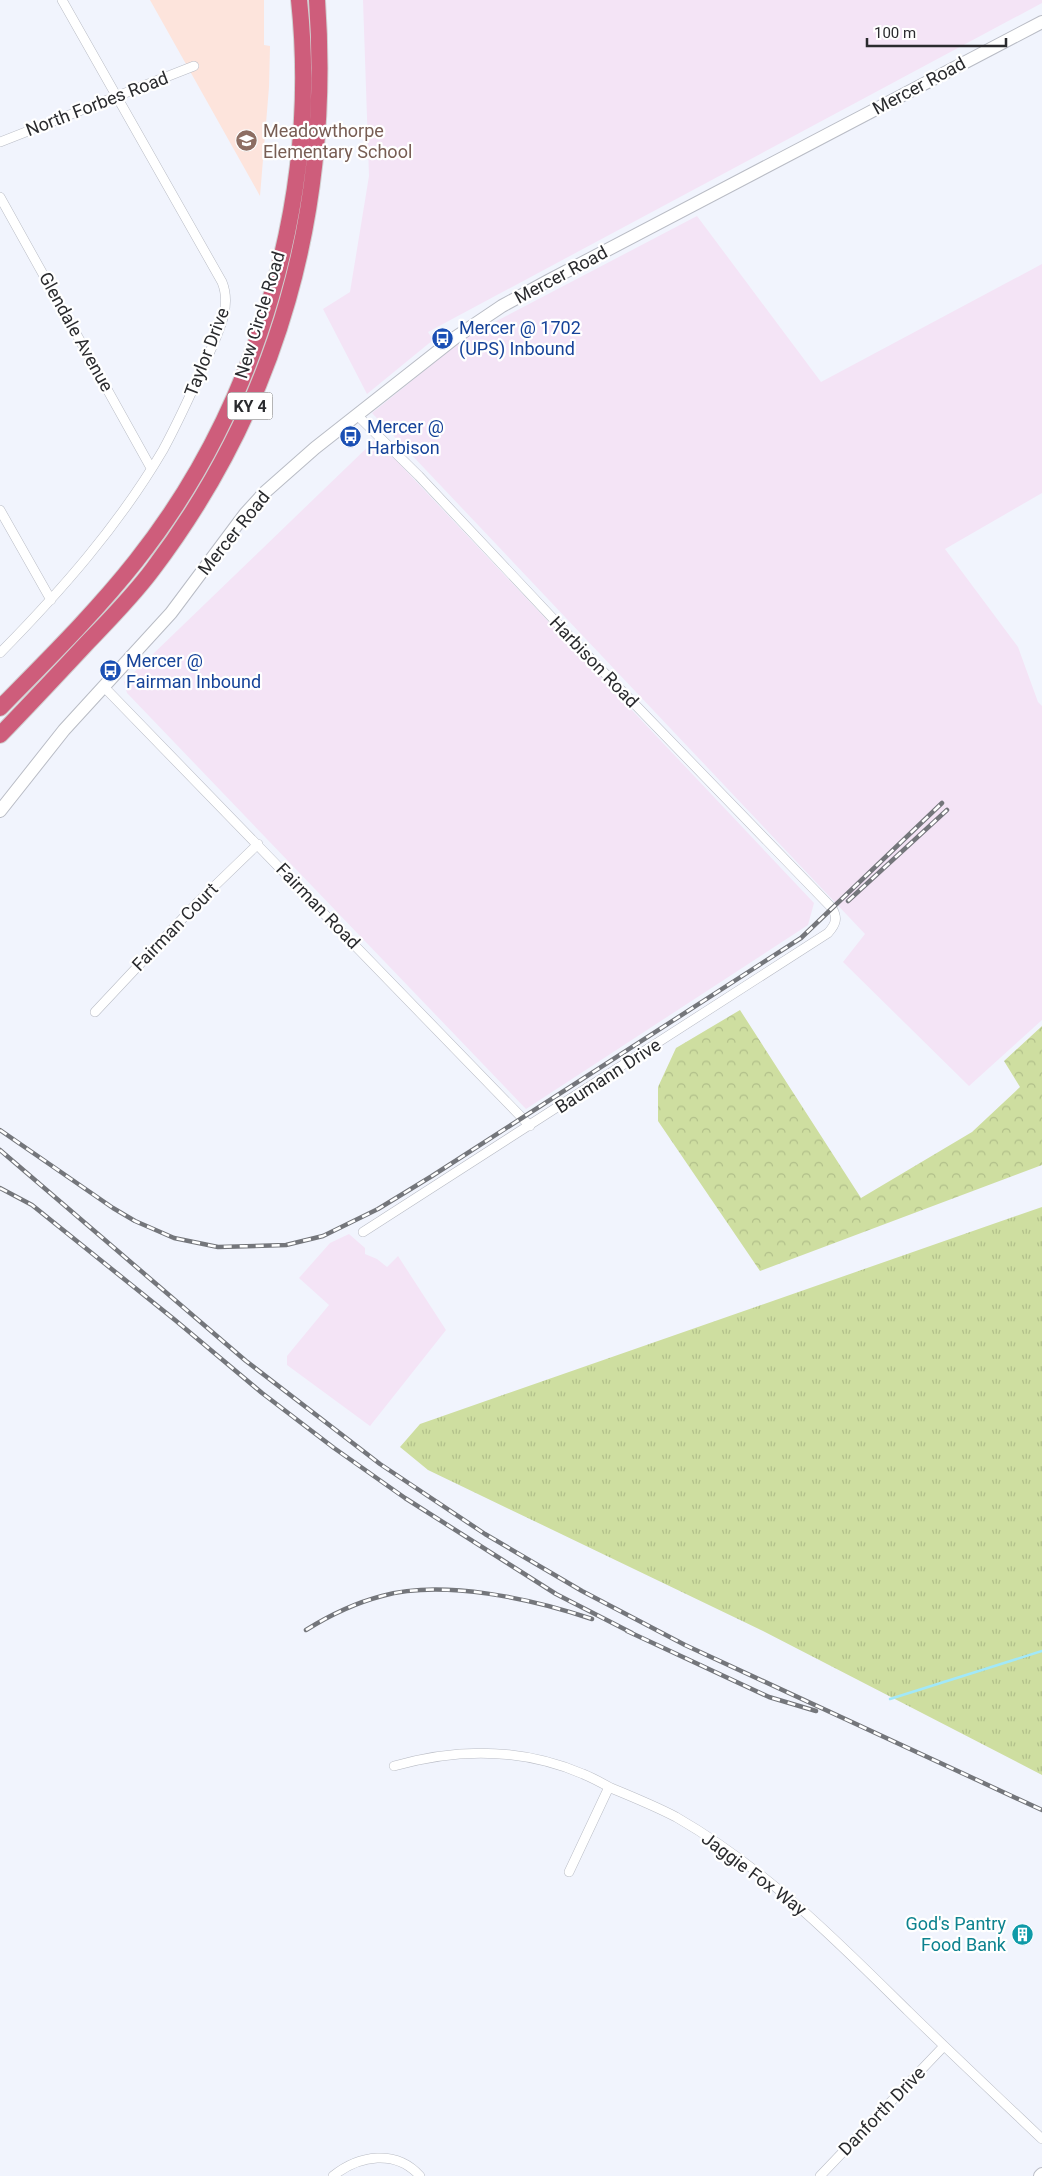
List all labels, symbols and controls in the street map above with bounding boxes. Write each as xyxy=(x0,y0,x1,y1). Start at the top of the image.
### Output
scale bar xyxy=(867,15,1006,47)
text: 100 m xyxy=(874,24,916,42)
street label: Mercer Road xyxy=(869,52,969,119)
street label: North Forbes Road xyxy=(23,67,171,140)
place label: Meadowthorpe Elementary School xyxy=(263,120,412,162)
school or university icon: Meadowthorpe Elementary School xyxy=(235,129,259,153)
street label: Mercer Road xyxy=(511,241,611,308)
street label: New Circle Road xyxy=(230,249,289,381)
street label: Glendale Avenue xyxy=(35,268,118,395)
street label: Taylor Drive xyxy=(180,304,233,399)
place label: Mercer @ 1702 (UPS) Inbound xyxy=(459,317,581,360)
bus stop icon: Mercer @ 1702 (UPS) Inbound xyxy=(431,326,455,350)
road number: KY 4 xyxy=(228,392,272,420)
place label: Mercer @ Harbison xyxy=(367,416,444,458)
bus stop icon: Mercer @ Harbison xyxy=(339,425,363,449)
street label: Mercer Road xyxy=(193,486,274,579)
street label: Harbison Road xyxy=(546,612,643,712)
place label: Mercer @ Fairman Inbound xyxy=(126,650,261,692)
bus stop icon: Mercer @ Fairman Inbound xyxy=(98,659,122,683)
street label: Fairman Road xyxy=(272,858,365,953)
street label: Fairman Court xyxy=(127,878,222,975)
street label: Baumann Drive xyxy=(551,1034,664,1117)
street label: Jaggie Fox Way xyxy=(698,1827,811,1920)
place label: God's Pantry Food Bank xyxy=(905,1913,1007,1955)
building icon: God's Pantry Food Bank xyxy=(1010,1922,1034,1946)
street label: Danforth Drive xyxy=(834,2062,929,2159)

